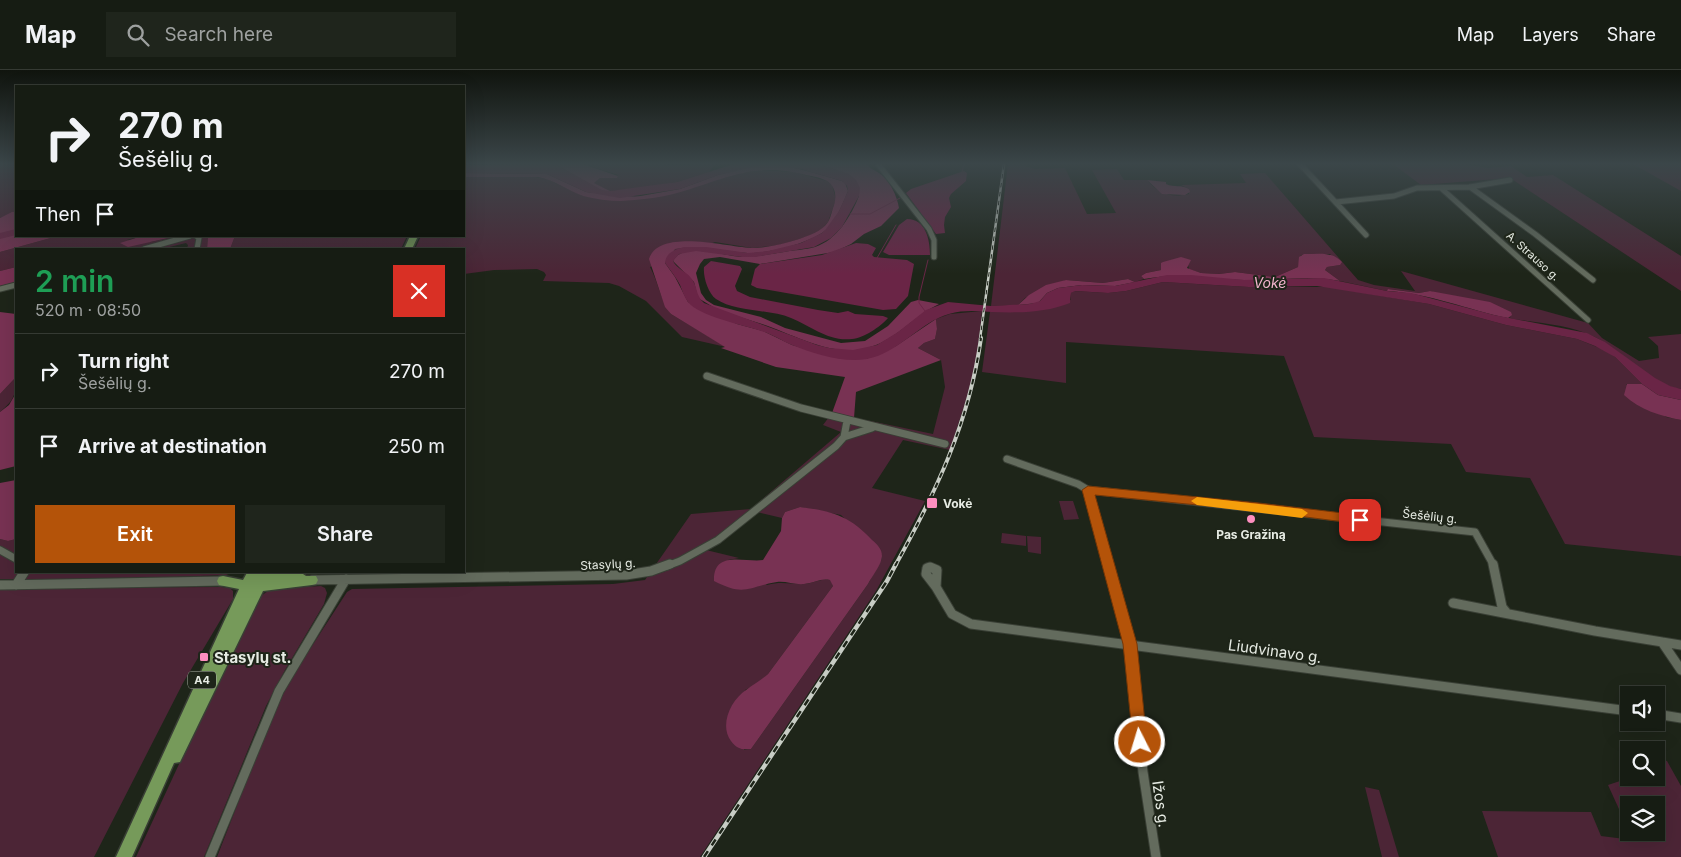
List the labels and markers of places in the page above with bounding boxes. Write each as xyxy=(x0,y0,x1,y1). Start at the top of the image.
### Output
marker: Vokė xyxy=(925,496,939,510)
place label: Vokė xyxy=(943,496,972,511)
pin xyxy=(1339,499,1381,541)
marker: Pas Gražiną xyxy=(1245,513,1257,525)
place label: Pas Gražiną xyxy=(1216,527,1286,542)
place label: Stasylų st. xyxy=(214,648,291,667)
marker: Stasylų st. xyxy=(198,651,210,663)

